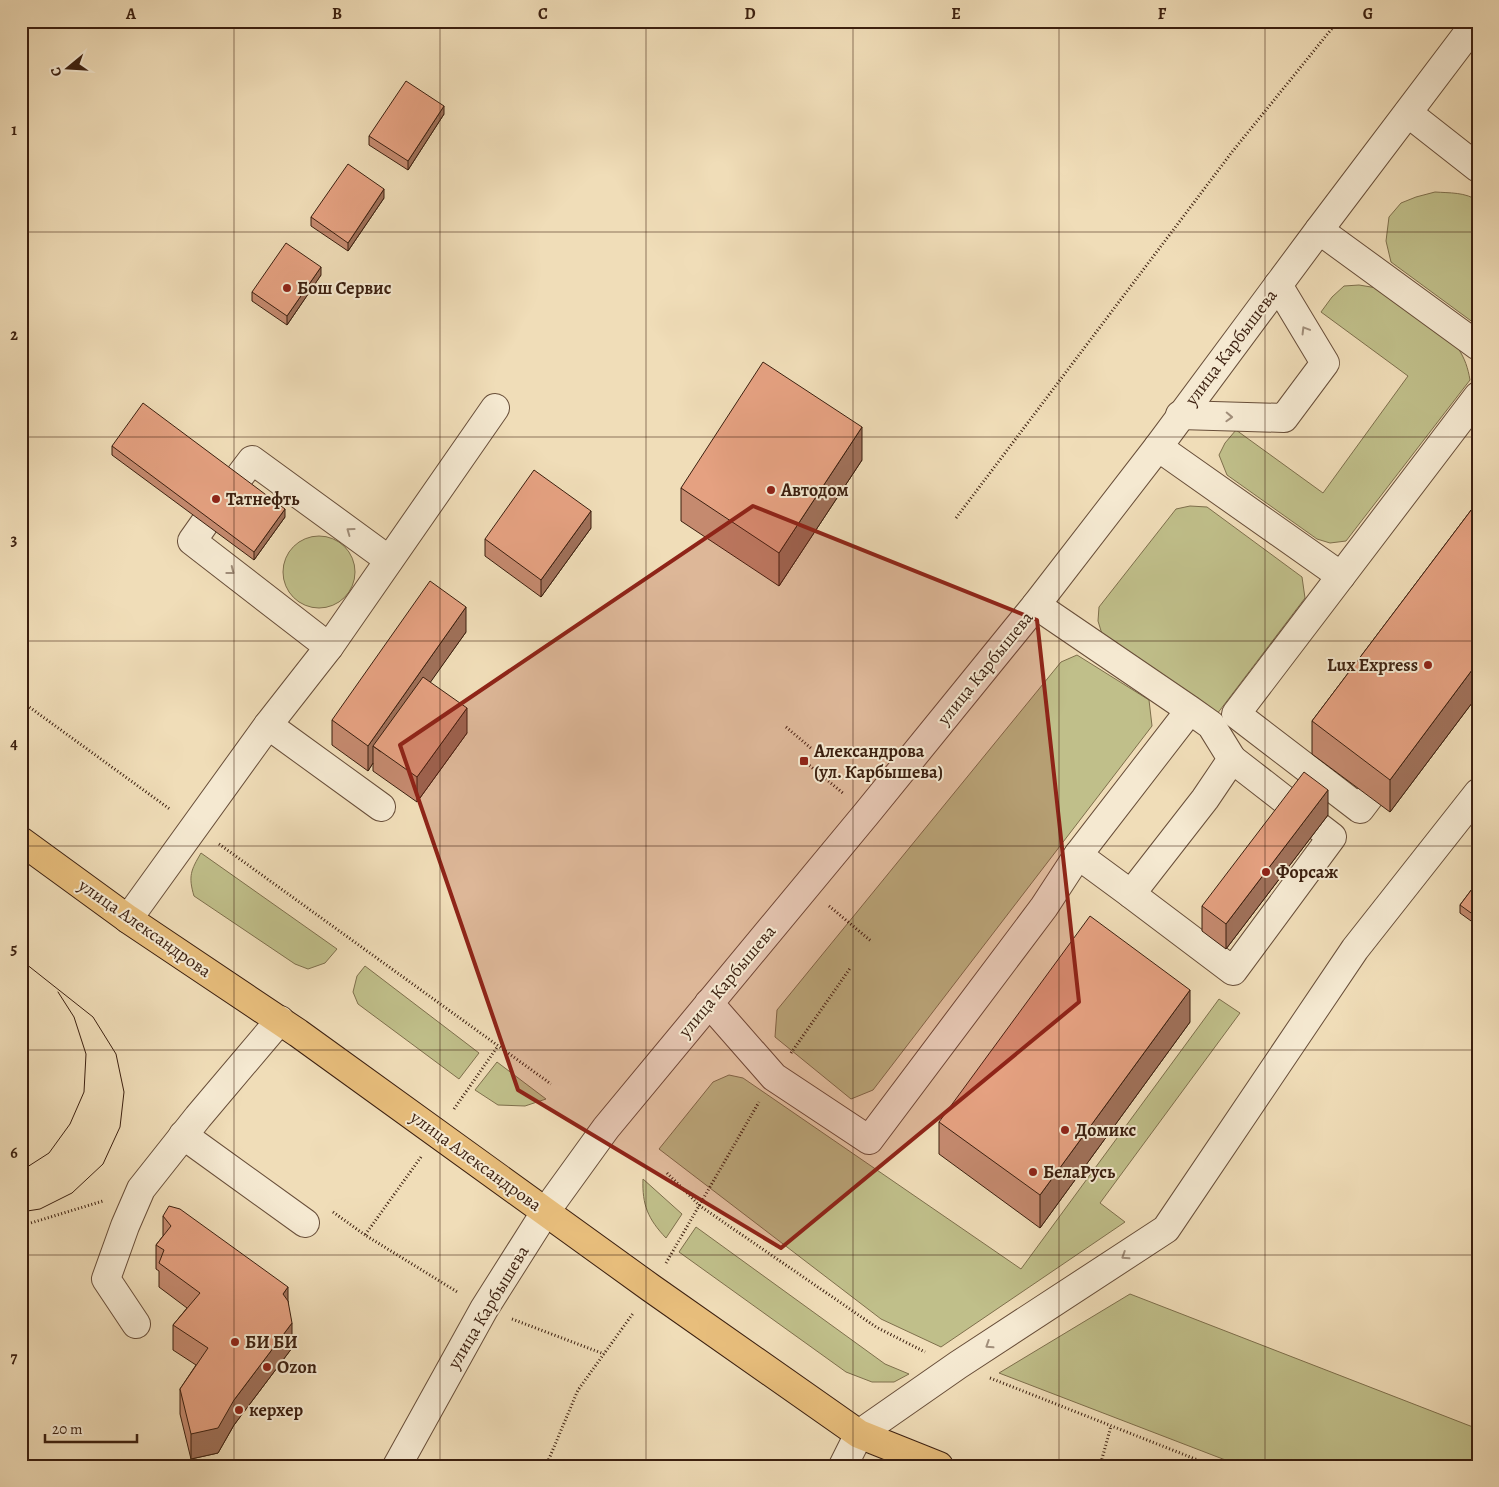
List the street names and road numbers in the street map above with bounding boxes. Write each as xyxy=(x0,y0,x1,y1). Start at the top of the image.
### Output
street label: улица Карбышева xyxy=(1179,283,1283,411)
street label: улица Карбышева xyxy=(931,606,1039,731)
street label: улица Александрова xyxy=(73,873,217,983)
street label: улица Карбышева xyxy=(672,919,782,1043)
street label: улица Александрова xyxy=(405,1105,547,1217)
street label: улица Карбышева xyxy=(441,1240,535,1374)

